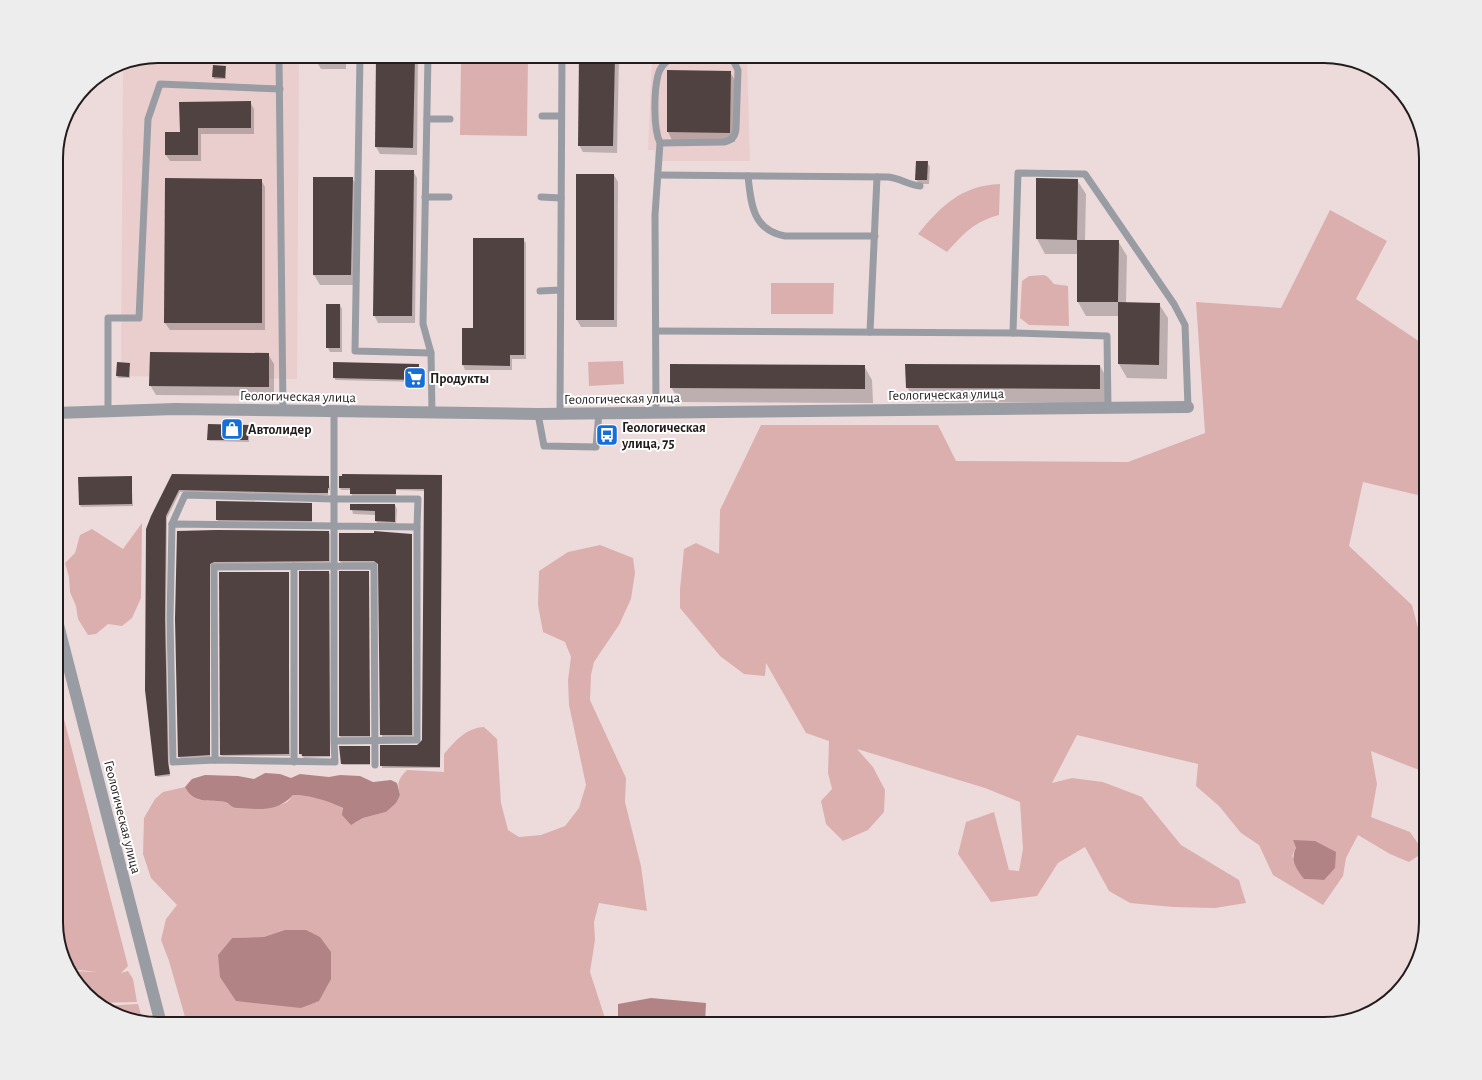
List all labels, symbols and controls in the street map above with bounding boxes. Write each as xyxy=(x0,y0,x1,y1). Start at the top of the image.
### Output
supermarket icon: Продукты xyxy=(402,365,428,391)
place label: Продукты xyxy=(430,372,489,386)
street label: Геологическая улица xyxy=(888,387,1005,403)
street label: Геологическая улица xyxy=(240,389,357,405)
street label: Геологическая улица xyxy=(564,391,681,407)
shop icon: Автолидер xyxy=(219,416,245,442)
place label: Геологическая улица, 75 xyxy=(621,421,706,451)
bus stop icon: Геологическая улица, 75 xyxy=(594,422,620,448)
place label: Автолидер xyxy=(248,423,311,437)
street label: Геологическая улица xyxy=(101,759,143,876)

